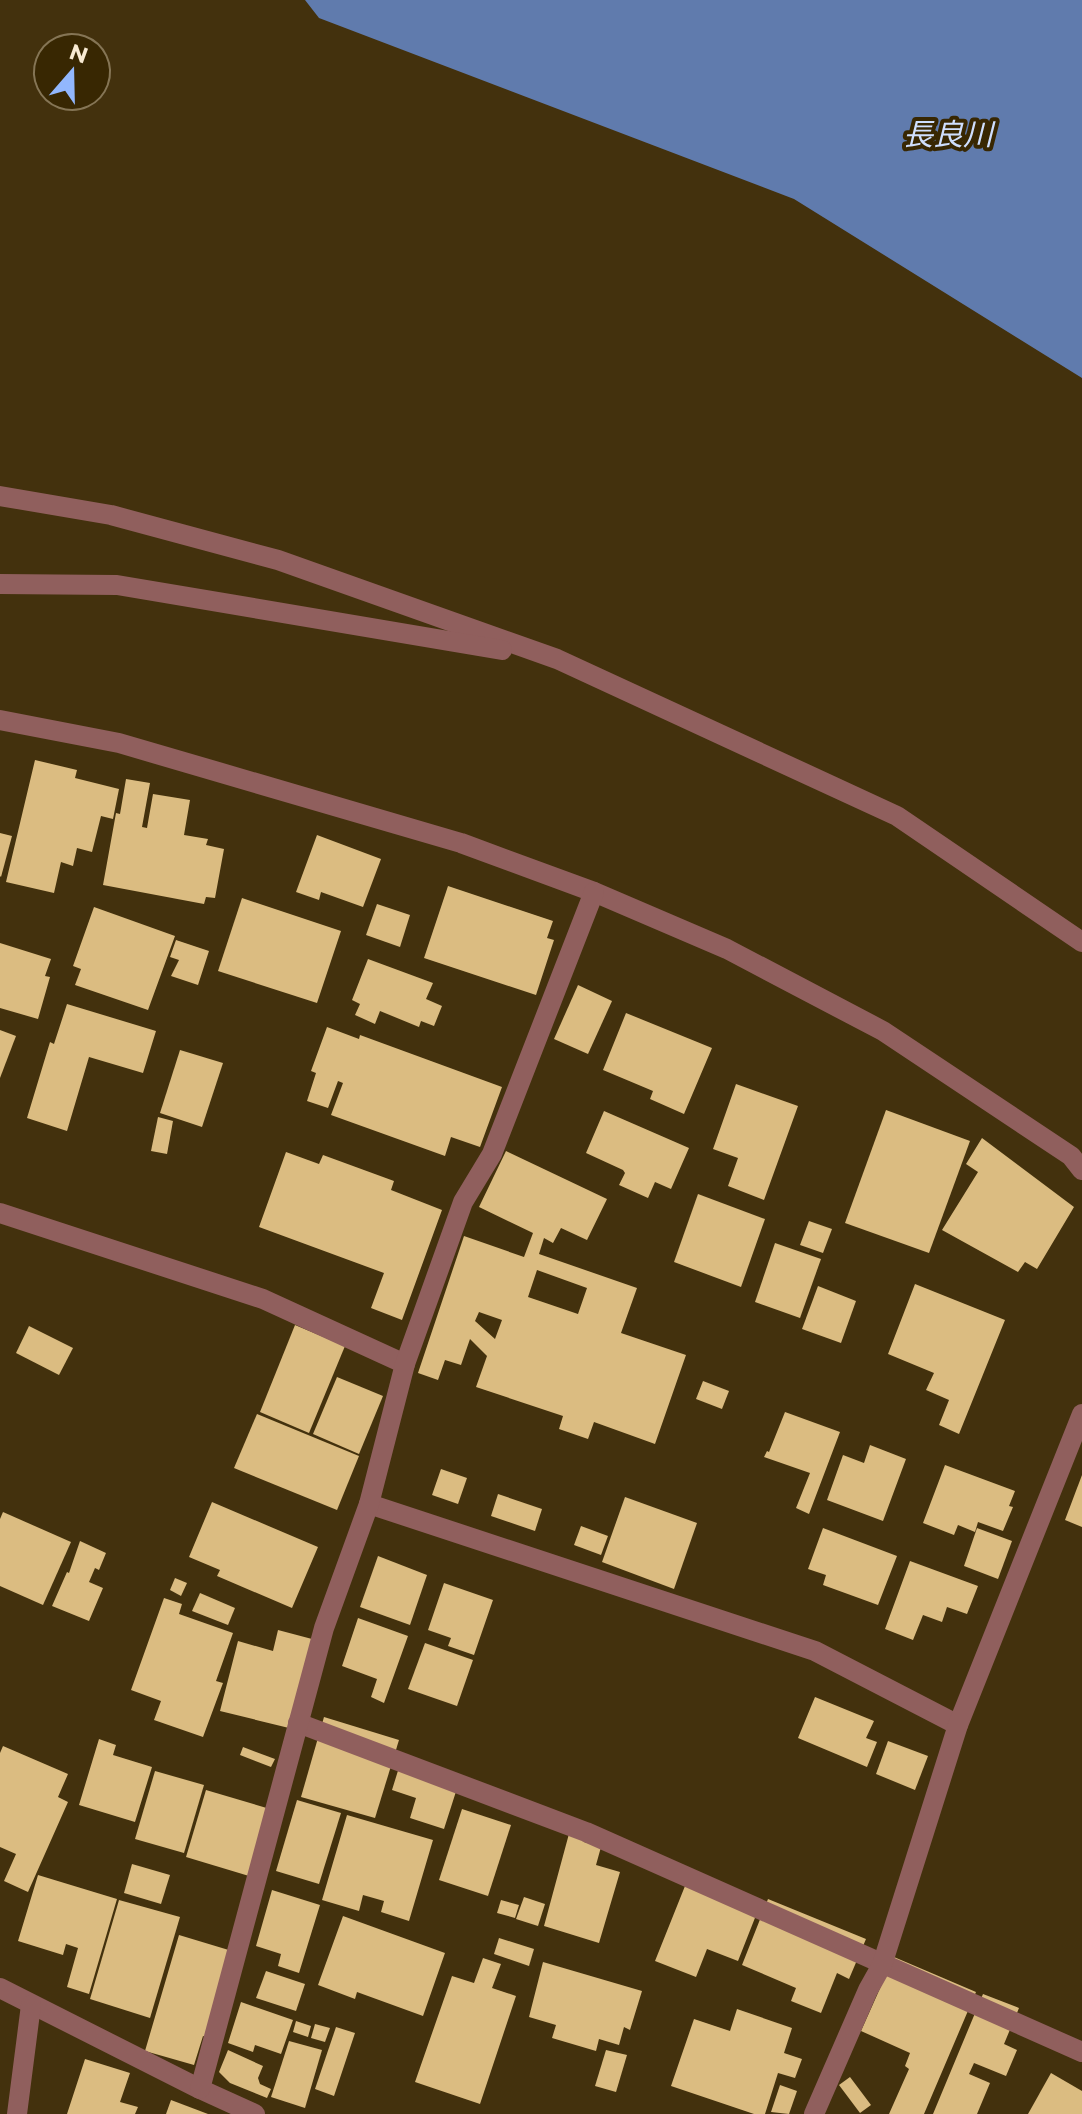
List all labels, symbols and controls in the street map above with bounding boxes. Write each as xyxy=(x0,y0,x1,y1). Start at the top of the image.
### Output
north arrow xyxy=(32,32,112,112)
text: N xyxy=(66,38,92,69)
water label: 長良川 xyxy=(903,116,996,153)

